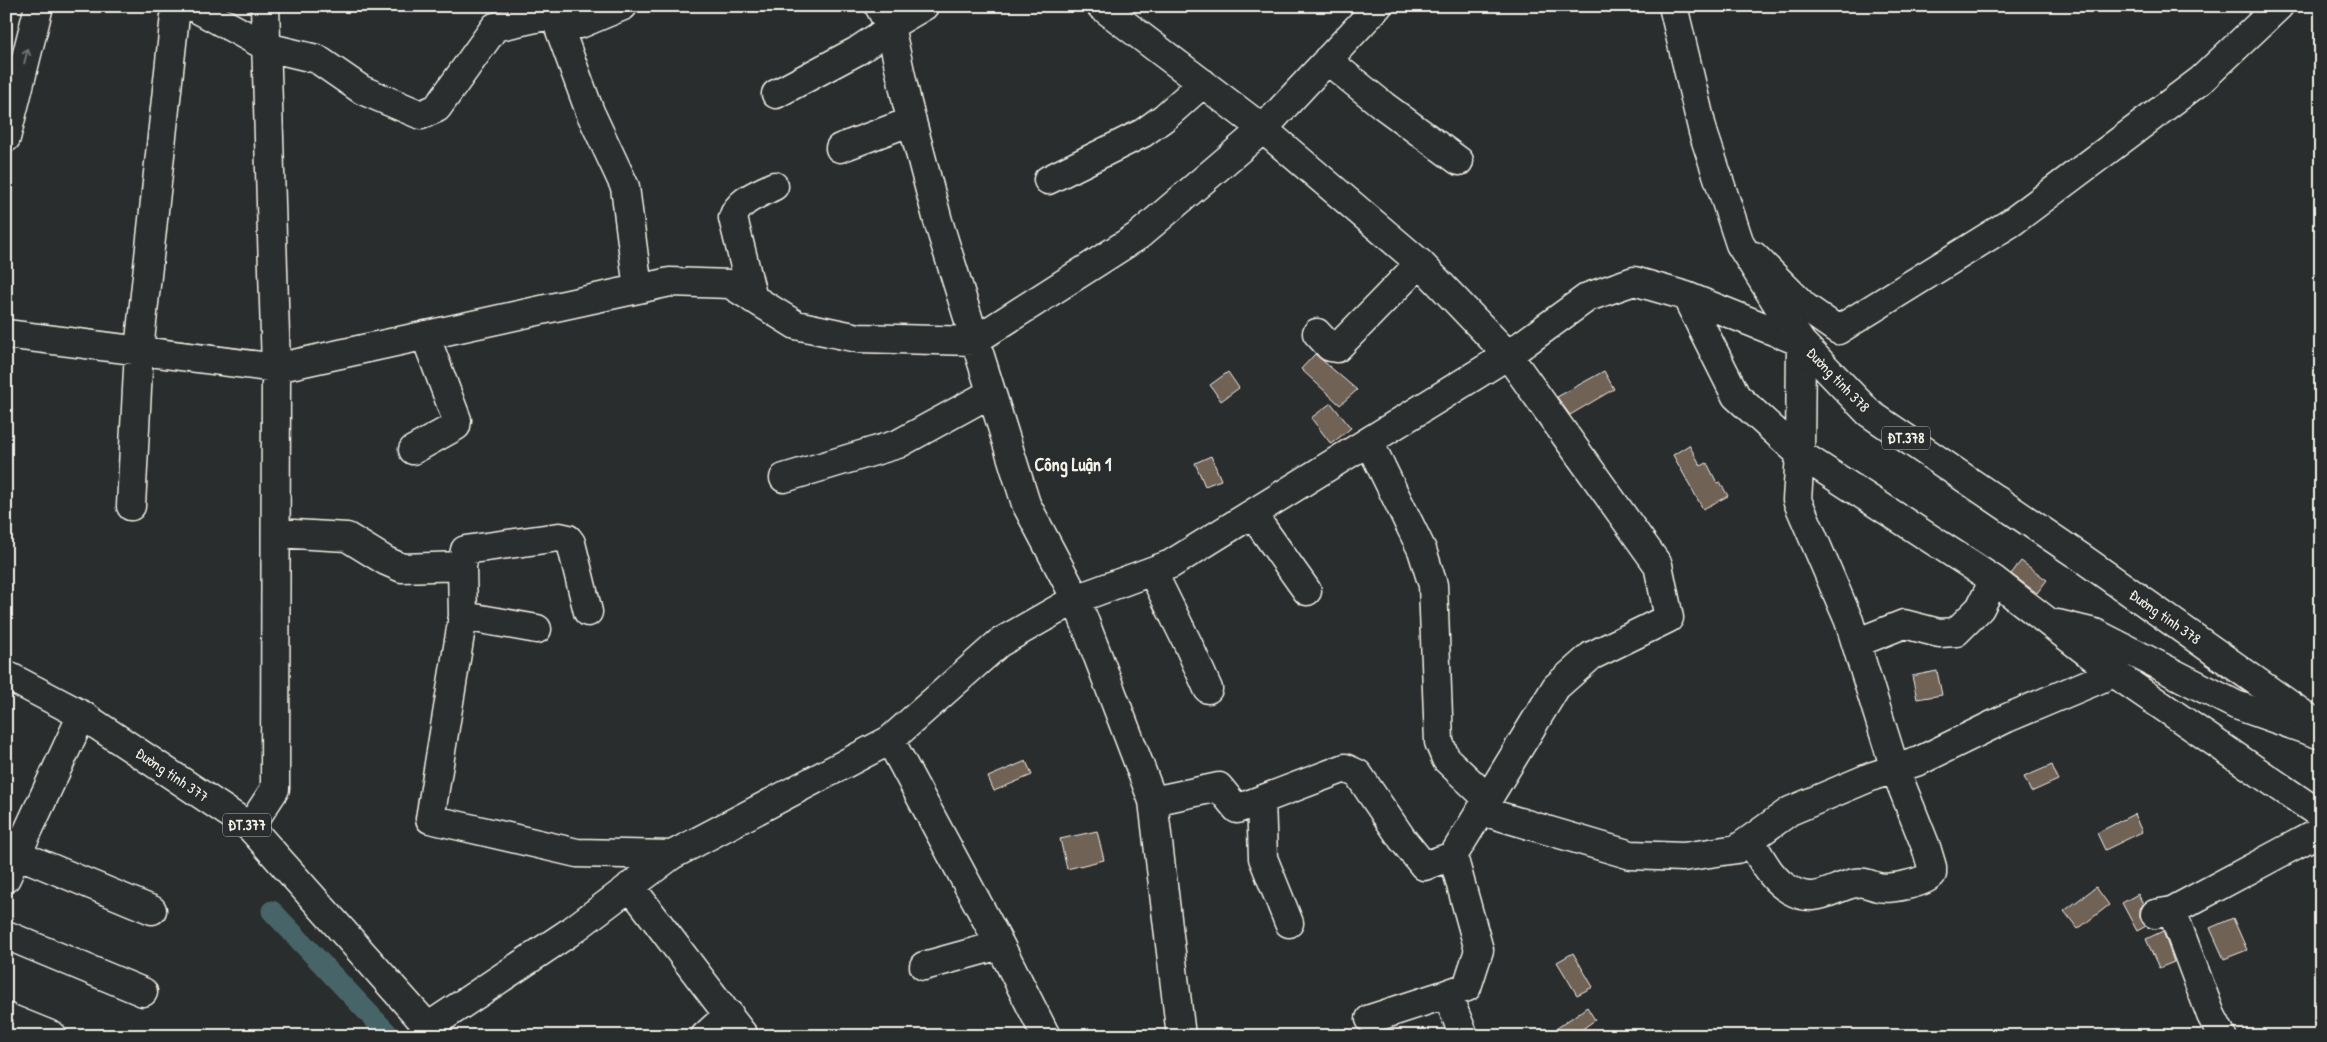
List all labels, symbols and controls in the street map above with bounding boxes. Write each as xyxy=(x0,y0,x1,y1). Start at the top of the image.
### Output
one-way arrow xyxy=(22,49,31,65)
street label: Đường tỉnh 378 xyxy=(1802,343,1875,417)
road number: ĐT.378 xyxy=(1882,426,1930,449)
district label: Công Luận 1 xyxy=(1034,452,1112,478)
street label: Đường tỉnh 378 xyxy=(2125,584,2205,649)
street label: Đường tỉnh 377 xyxy=(132,742,213,807)
road number: ĐT.377 xyxy=(223,814,271,836)

